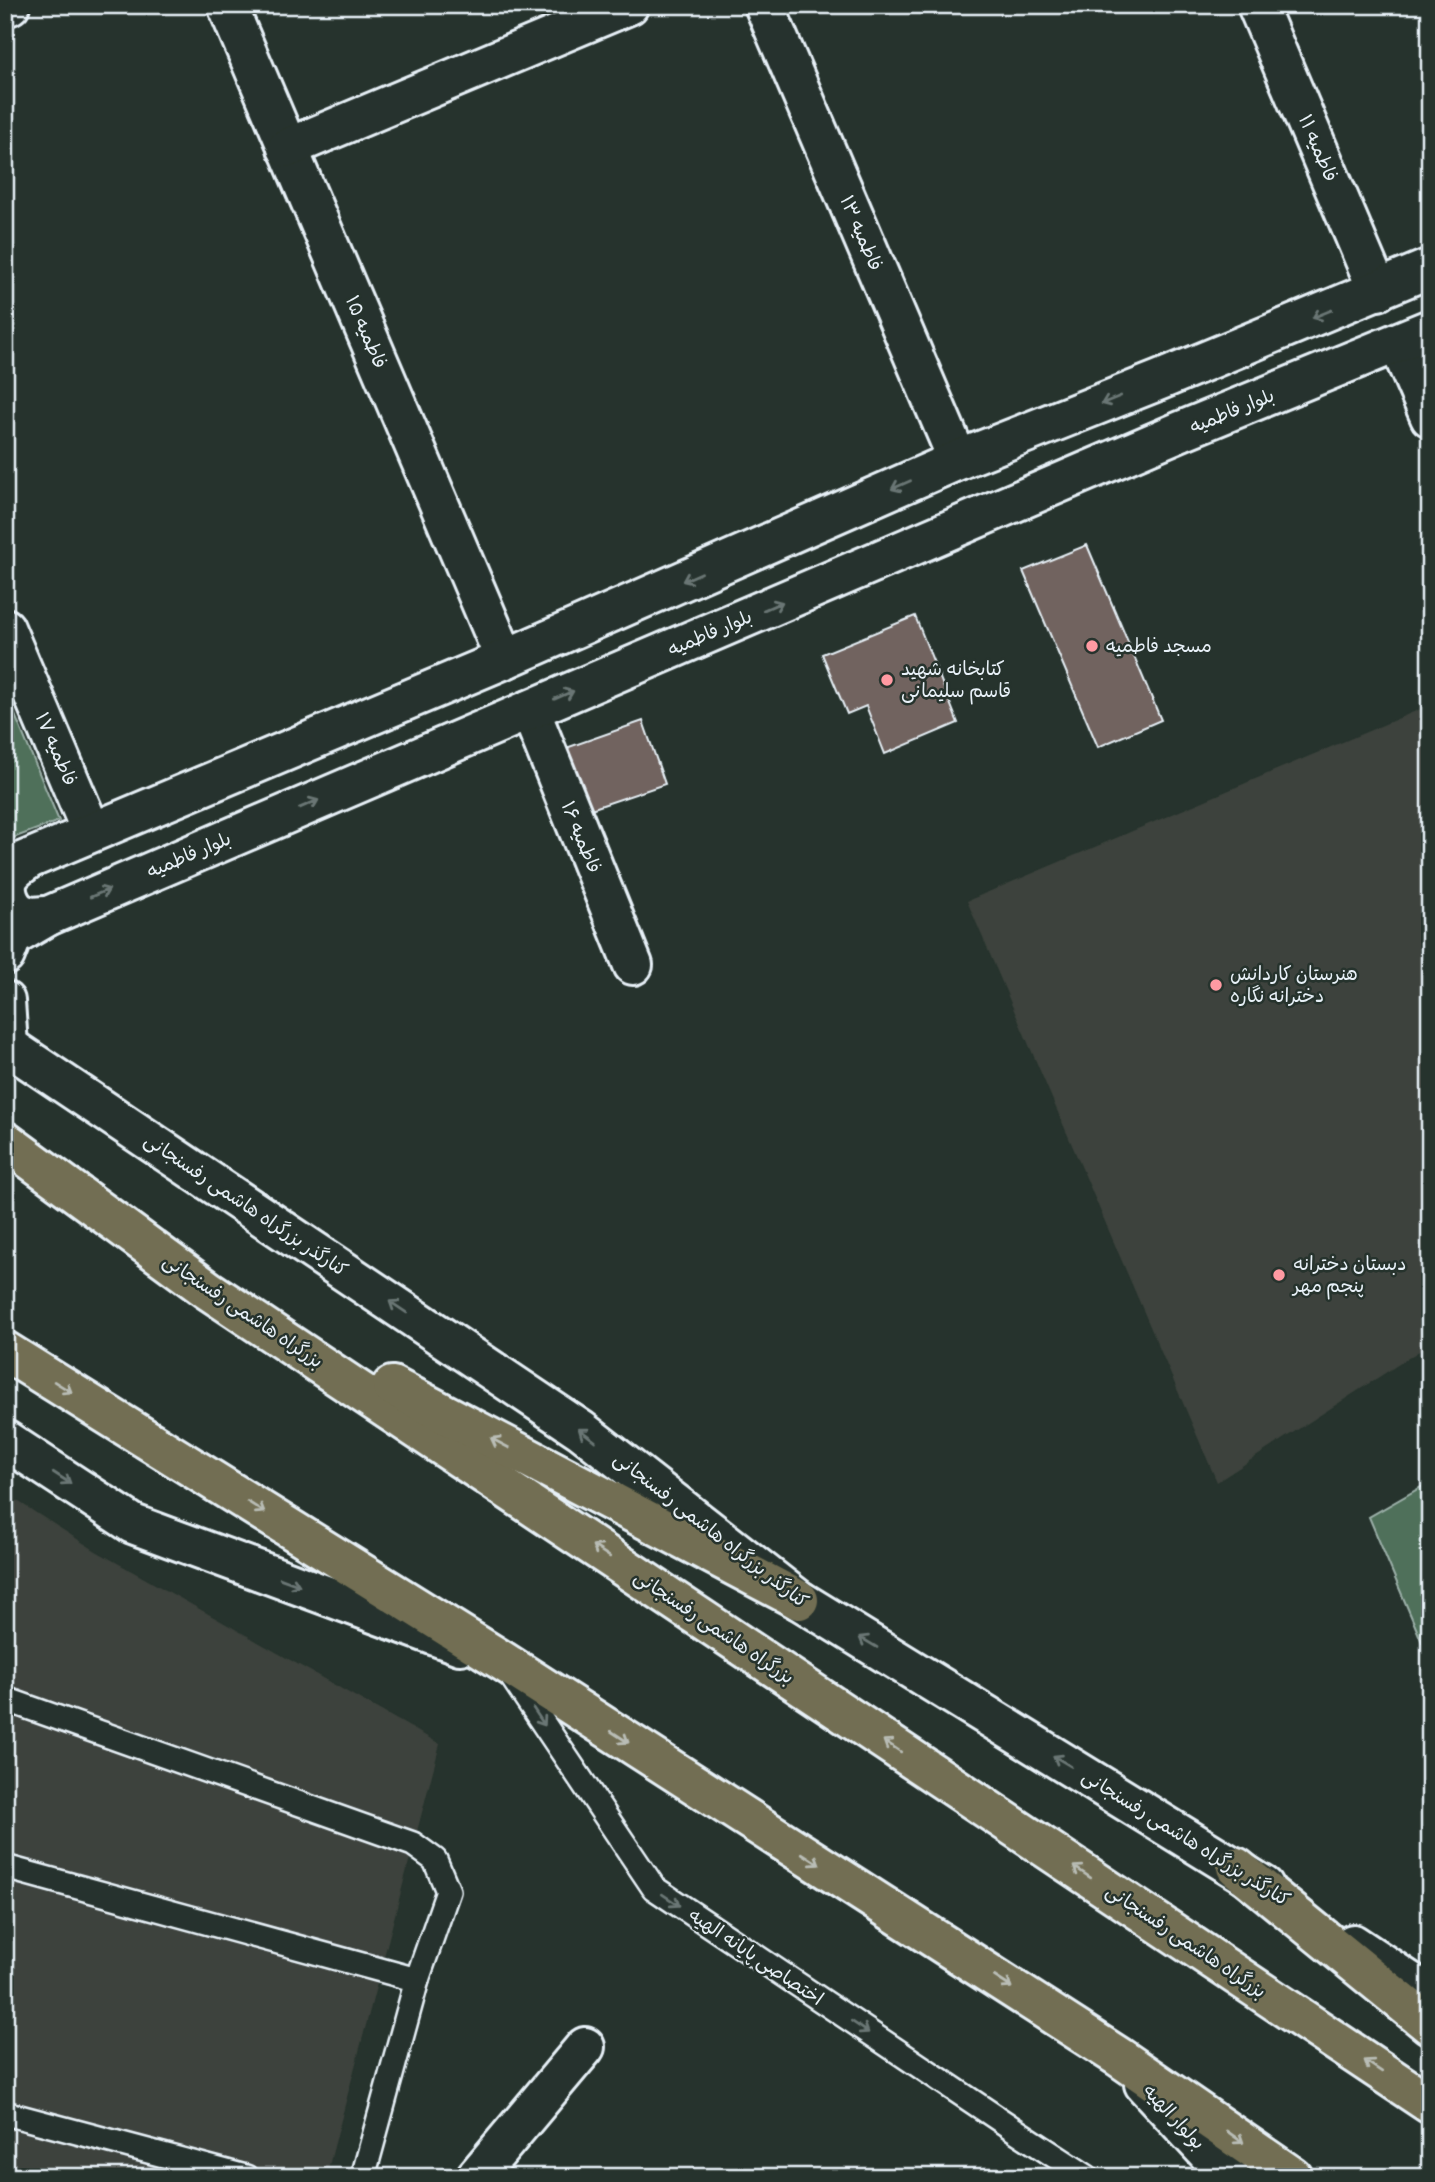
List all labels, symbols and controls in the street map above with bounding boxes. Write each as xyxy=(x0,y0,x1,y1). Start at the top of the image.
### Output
street label: فاطمیه ۱۱ xyxy=(1293,111,1343,185)
street label: فاطمیه ۱۳ xyxy=(834,192,888,274)
street label: فاطمیه ۱۵ xyxy=(340,292,392,372)
one-way arrow xyxy=(1312,308,1333,321)
street label: بلوار فاطمیه xyxy=(1186,383,1278,439)
one-way arrow xyxy=(1101,394,1123,407)
one-way arrow xyxy=(890,479,912,492)
one-way arrow xyxy=(682,571,703,584)
one-way arrow xyxy=(762,599,783,612)
street label: بلوار فاطمیه xyxy=(664,605,756,661)
place label: مسجد فاطمیه xyxy=(1106,634,1212,658)
marker: مسجد فاطمیه xyxy=(1084,638,1100,654)
place label: کتابخانه شهید قاسم سلیمانی xyxy=(901,657,1011,705)
marker: کتابخانه شهید قاسم سلیمانی xyxy=(879,672,895,688)
one-way arrow xyxy=(552,688,574,701)
street label: فاطمیه ۱۷ xyxy=(30,709,82,789)
one-way arrow xyxy=(298,797,320,810)
street label: فاطمیه ۱۶ xyxy=(556,797,606,877)
street label: بلوار فاطمیه xyxy=(143,827,235,883)
one-way arrow xyxy=(89,886,110,899)
place label: هنرستان کاردانش دخترانه نگاره xyxy=(1230,962,1358,1008)
marker: هنرستان کاردانش دخترانه نگاره xyxy=(1208,977,1224,993)
street label: کنارگذر بزرگراه هاشمی رفسنجانی xyxy=(140,1128,352,1282)
street label: بزرگراه هاشمی رفسنجانی xyxy=(158,1248,328,1374)
place label: دبستان دخترانه پنجم مهر xyxy=(1291,1252,1407,1300)
marker: دبستان دخترانه پنجم مهر xyxy=(1271,1267,1287,1283)
one-way arrow xyxy=(389,1300,409,1314)
one-way arrow xyxy=(53,1380,73,1394)
one-way arrow xyxy=(578,1427,597,1442)
one-way arrow xyxy=(490,1435,511,1449)
street label: کنارگذر بزرگراه هاشمی رفسنجانی xyxy=(609,1446,813,1614)
one-way arrow xyxy=(52,1470,71,1485)
one-way arrow xyxy=(246,1501,266,1515)
one-way arrow xyxy=(592,1544,611,1559)
street label: بزرگراه هاشمی رفسنجانی xyxy=(629,1564,799,1690)
one-way arrow xyxy=(278,1577,300,1589)
one-way arrow xyxy=(859,1635,879,1649)
one-way arrow xyxy=(532,1706,546,1726)
one-way arrow xyxy=(610,1729,629,1744)
one-way arrow xyxy=(883,1738,903,1752)
one-way arrow xyxy=(1053,1753,1073,1767)
street label: کنارگذر بزرگراه هاشمی رفسنجانی xyxy=(1078,1764,1294,1912)
one-way arrow xyxy=(801,1853,821,1867)
one-way arrow xyxy=(1072,1864,1092,1878)
street label: بزرگراه هاشمی رفسنجانی xyxy=(1101,1878,1271,2004)
one-way arrow xyxy=(661,1893,681,1907)
street label: اختصاصی پایانه الهیه xyxy=(684,1903,828,2011)
one-way arrow xyxy=(993,1975,1012,1990)
one-way arrow xyxy=(850,2020,869,2034)
one-way arrow xyxy=(1364,2059,1383,2073)
street label: بولوار الهیه xyxy=(1138,2079,1210,2155)
one-way arrow xyxy=(1225,2130,1244,2144)

